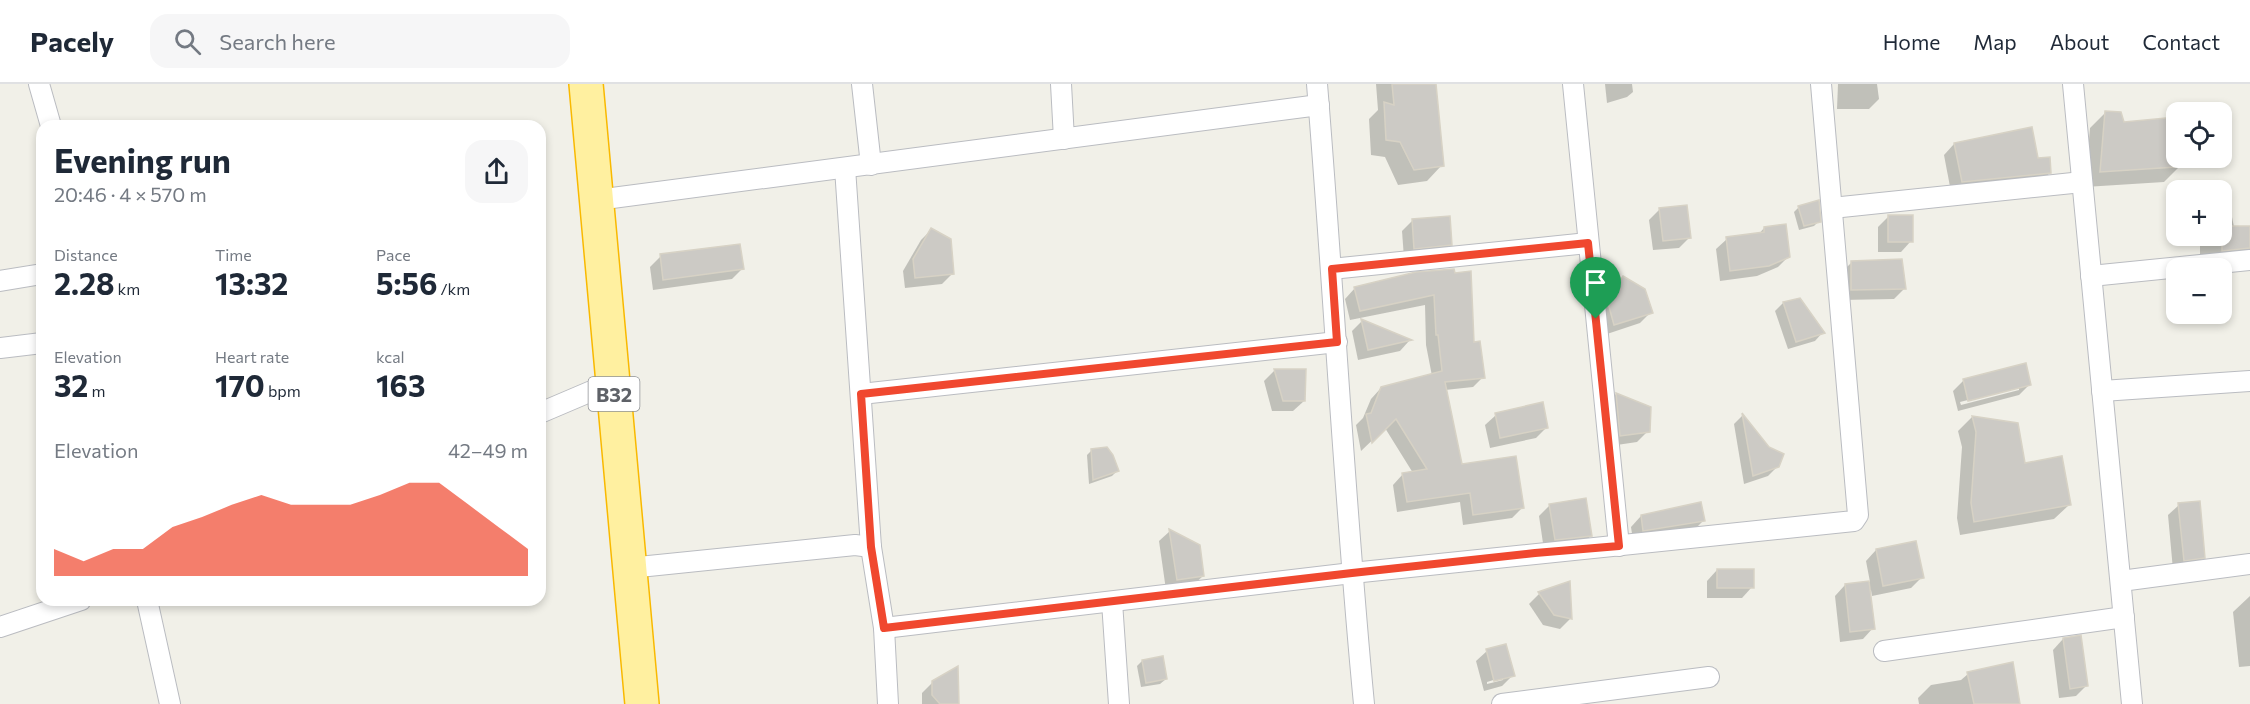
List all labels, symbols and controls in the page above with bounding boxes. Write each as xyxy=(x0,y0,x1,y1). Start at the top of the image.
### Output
search box xyxy=(150,14,570,68)
text: Pacely xyxy=(30,24,114,58)
icon: search xyxy=(171,25,204,58)
text: Search here xyxy=(219,28,336,55)
text: Home xyxy=(1883,29,1940,54)
text: Map xyxy=(1973,29,2017,54)
text: About xyxy=(2050,29,2109,54)
text: Contact xyxy=(2142,29,2220,54)
map controls xyxy=(2166,102,2232,324)
button: locate xyxy=(2166,102,2232,168)
text: Evening run xyxy=(54,139,231,180)
button: share xyxy=(465,140,528,203)
button: + xyxy=(2166,180,2232,246)
text: 20:46 · 4 × 570 m xyxy=(54,182,207,206)
text: Distance xyxy=(54,245,118,264)
text: Time xyxy=(215,245,252,264)
text: Pace xyxy=(376,245,411,264)
pin xyxy=(1570,257,1621,319)
button: − xyxy=(2166,258,2232,324)
text: 2.28 xyxy=(54,264,114,301)
text: 13:32 xyxy=(215,264,288,301)
text: 5:56 xyxy=(376,264,437,301)
icon: arrive xyxy=(1579,266,1612,299)
text: km xyxy=(114,279,140,298)
text: /km xyxy=(437,279,470,298)
text: Elevation xyxy=(54,347,122,366)
text: Heart rate xyxy=(215,347,289,366)
text: kcal xyxy=(376,347,405,366)
text: 32 xyxy=(54,366,88,403)
text: 170 xyxy=(215,366,265,403)
text: 163 xyxy=(376,366,425,403)
road number: B32 xyxy=(588,377,640,411)
text: m xyxy=(88,381,105,400)
text: bpm xyxy=(265,381,301,400)
text: Elevation xyxy=(54,438,139,462)
text: 42–49 m xyxy=(448,438,528,462)

